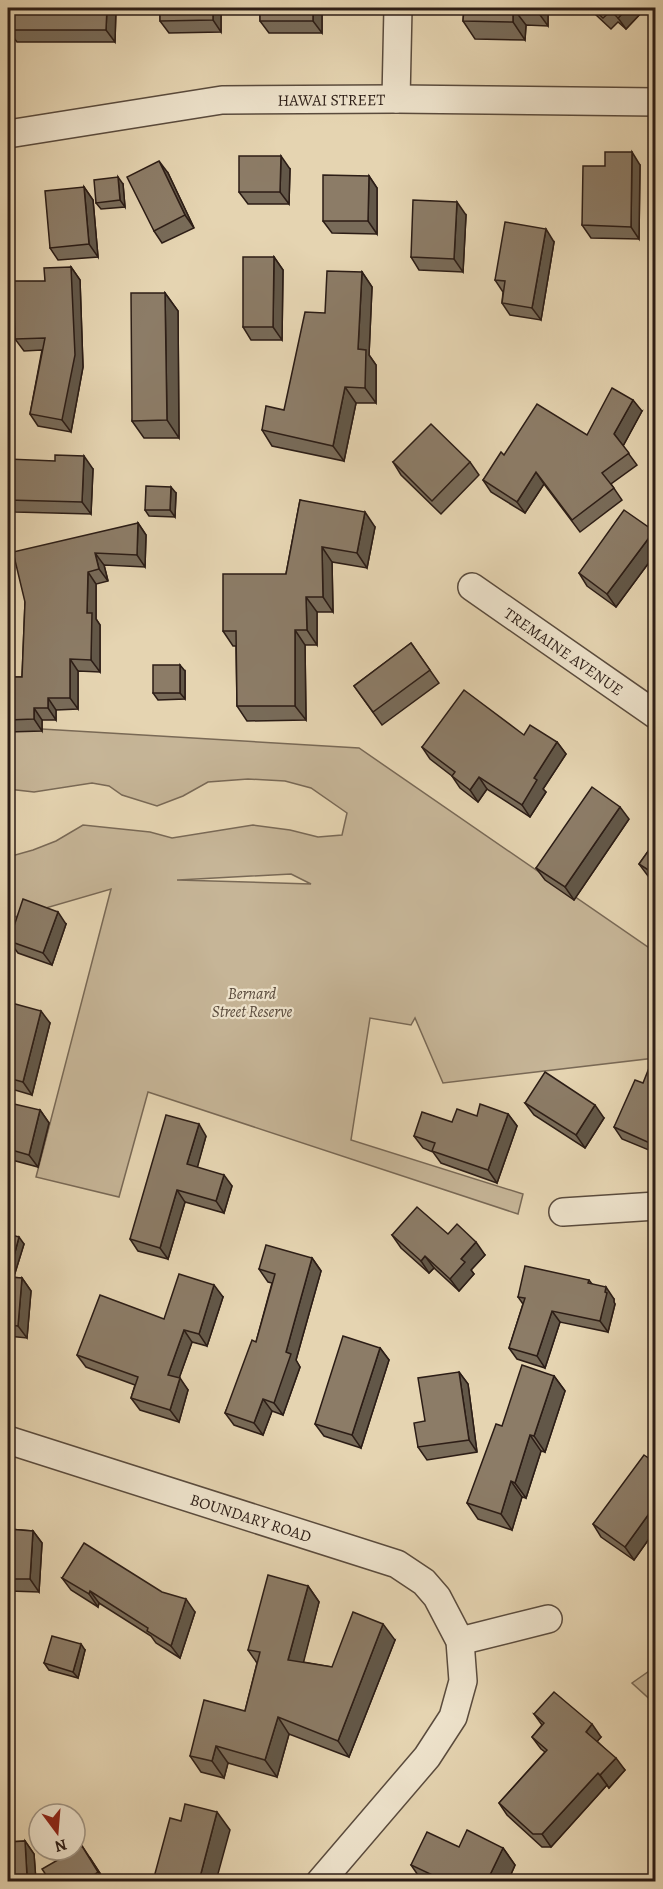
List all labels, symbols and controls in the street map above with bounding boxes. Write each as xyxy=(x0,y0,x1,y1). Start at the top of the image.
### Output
street label: HAWAI STREET xyxy=(277,89,386,112)
street label: TREMAINE AVENUE xyxy=(499,603,627,701)
park label: Bernard Street Reserve xyxy=(212,983,293,1023)
street label: BOUNDARY ROAD xyxy=(187,1489,314,1548)
north arrow xyxy=(27,1802,87,1862)
text: N xyxy=(52,1833,69,1858)

